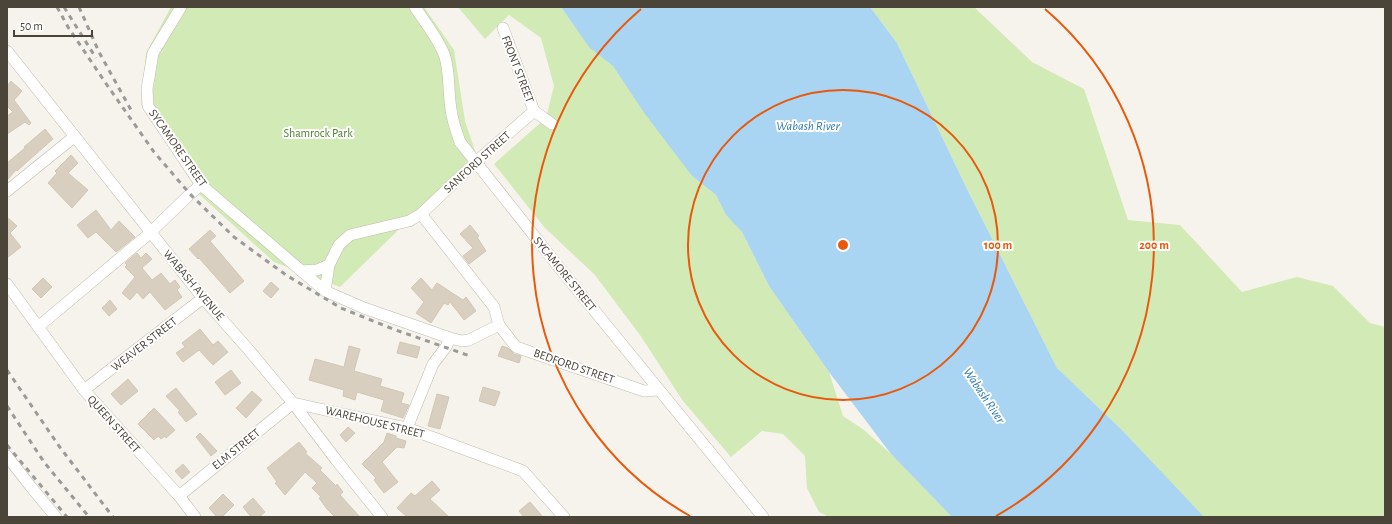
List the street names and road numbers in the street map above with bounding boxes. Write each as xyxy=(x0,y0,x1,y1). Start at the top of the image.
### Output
street label: FRONT STREET xyxy=(500,34,536,104)
street label: SYCAMORE STREET xyxy=(147,107,209,189)
street label: SANFORD STREET xyxy=(441,129,513,195)
street label: SYCAMORE STREET xyxy=(531,235,599,314)
street label: WABASH AVENUE xyxy=(161,248,227,322)
street label: WEAVER STREET xyxy=(109,315,179,373)
street label: BEDFORD STREET xyxy=(532,347,616,385)
street label: QUEEN STREET xyxy=(85,393,143,456)
street label: WAREHOUSE STREET xyxy=(324,404,426,440)
street label: ELM STREET xyxy=(210,426,262,472)

